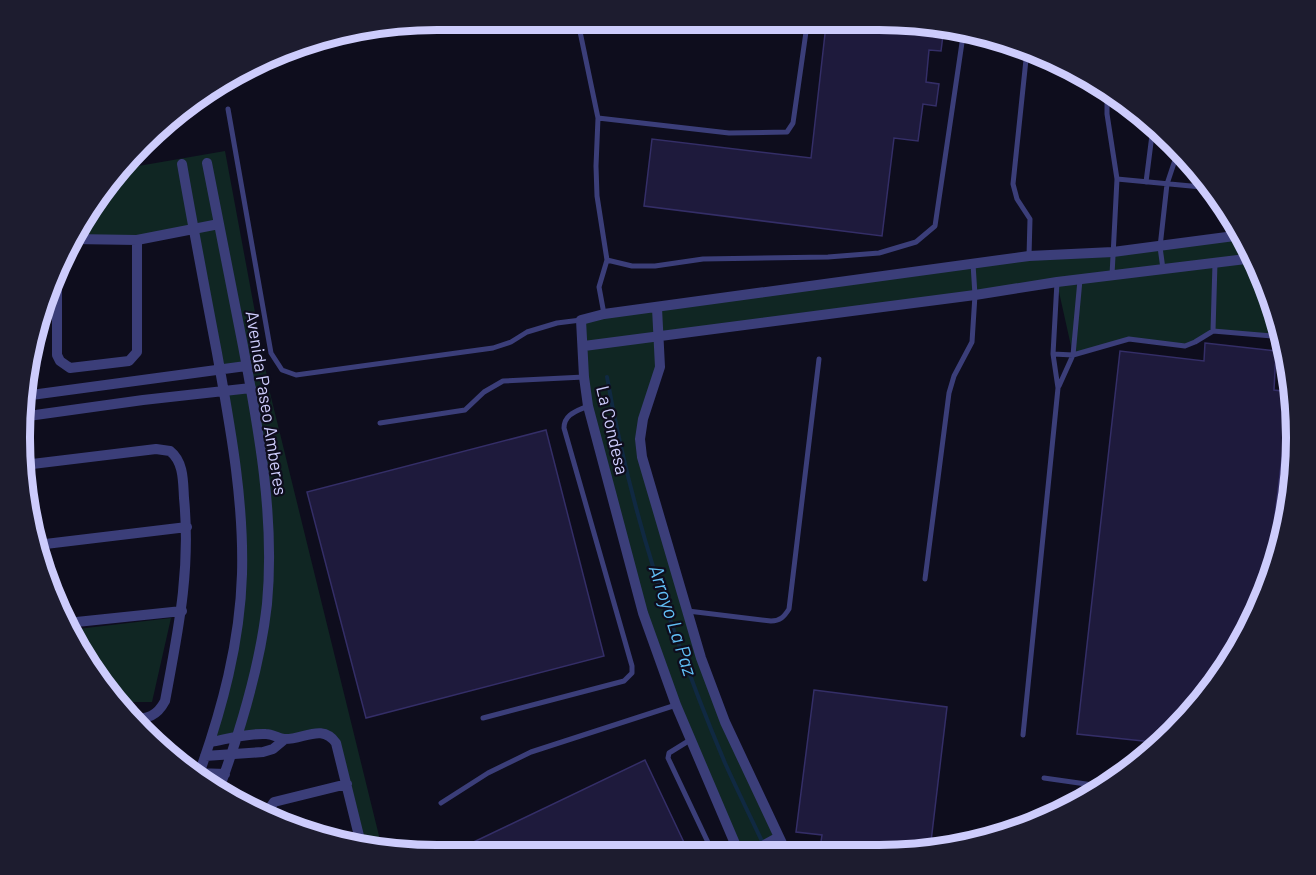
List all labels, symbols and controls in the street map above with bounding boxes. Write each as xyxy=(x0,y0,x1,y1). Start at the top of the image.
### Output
street label: Avenida Paseo Amberes xyxy=(242,309,292,497)
street label: La Condesa xyxy=(592,383,634,477)
water label: Arroyo La Paz xyxy=(645,562,703,679)

